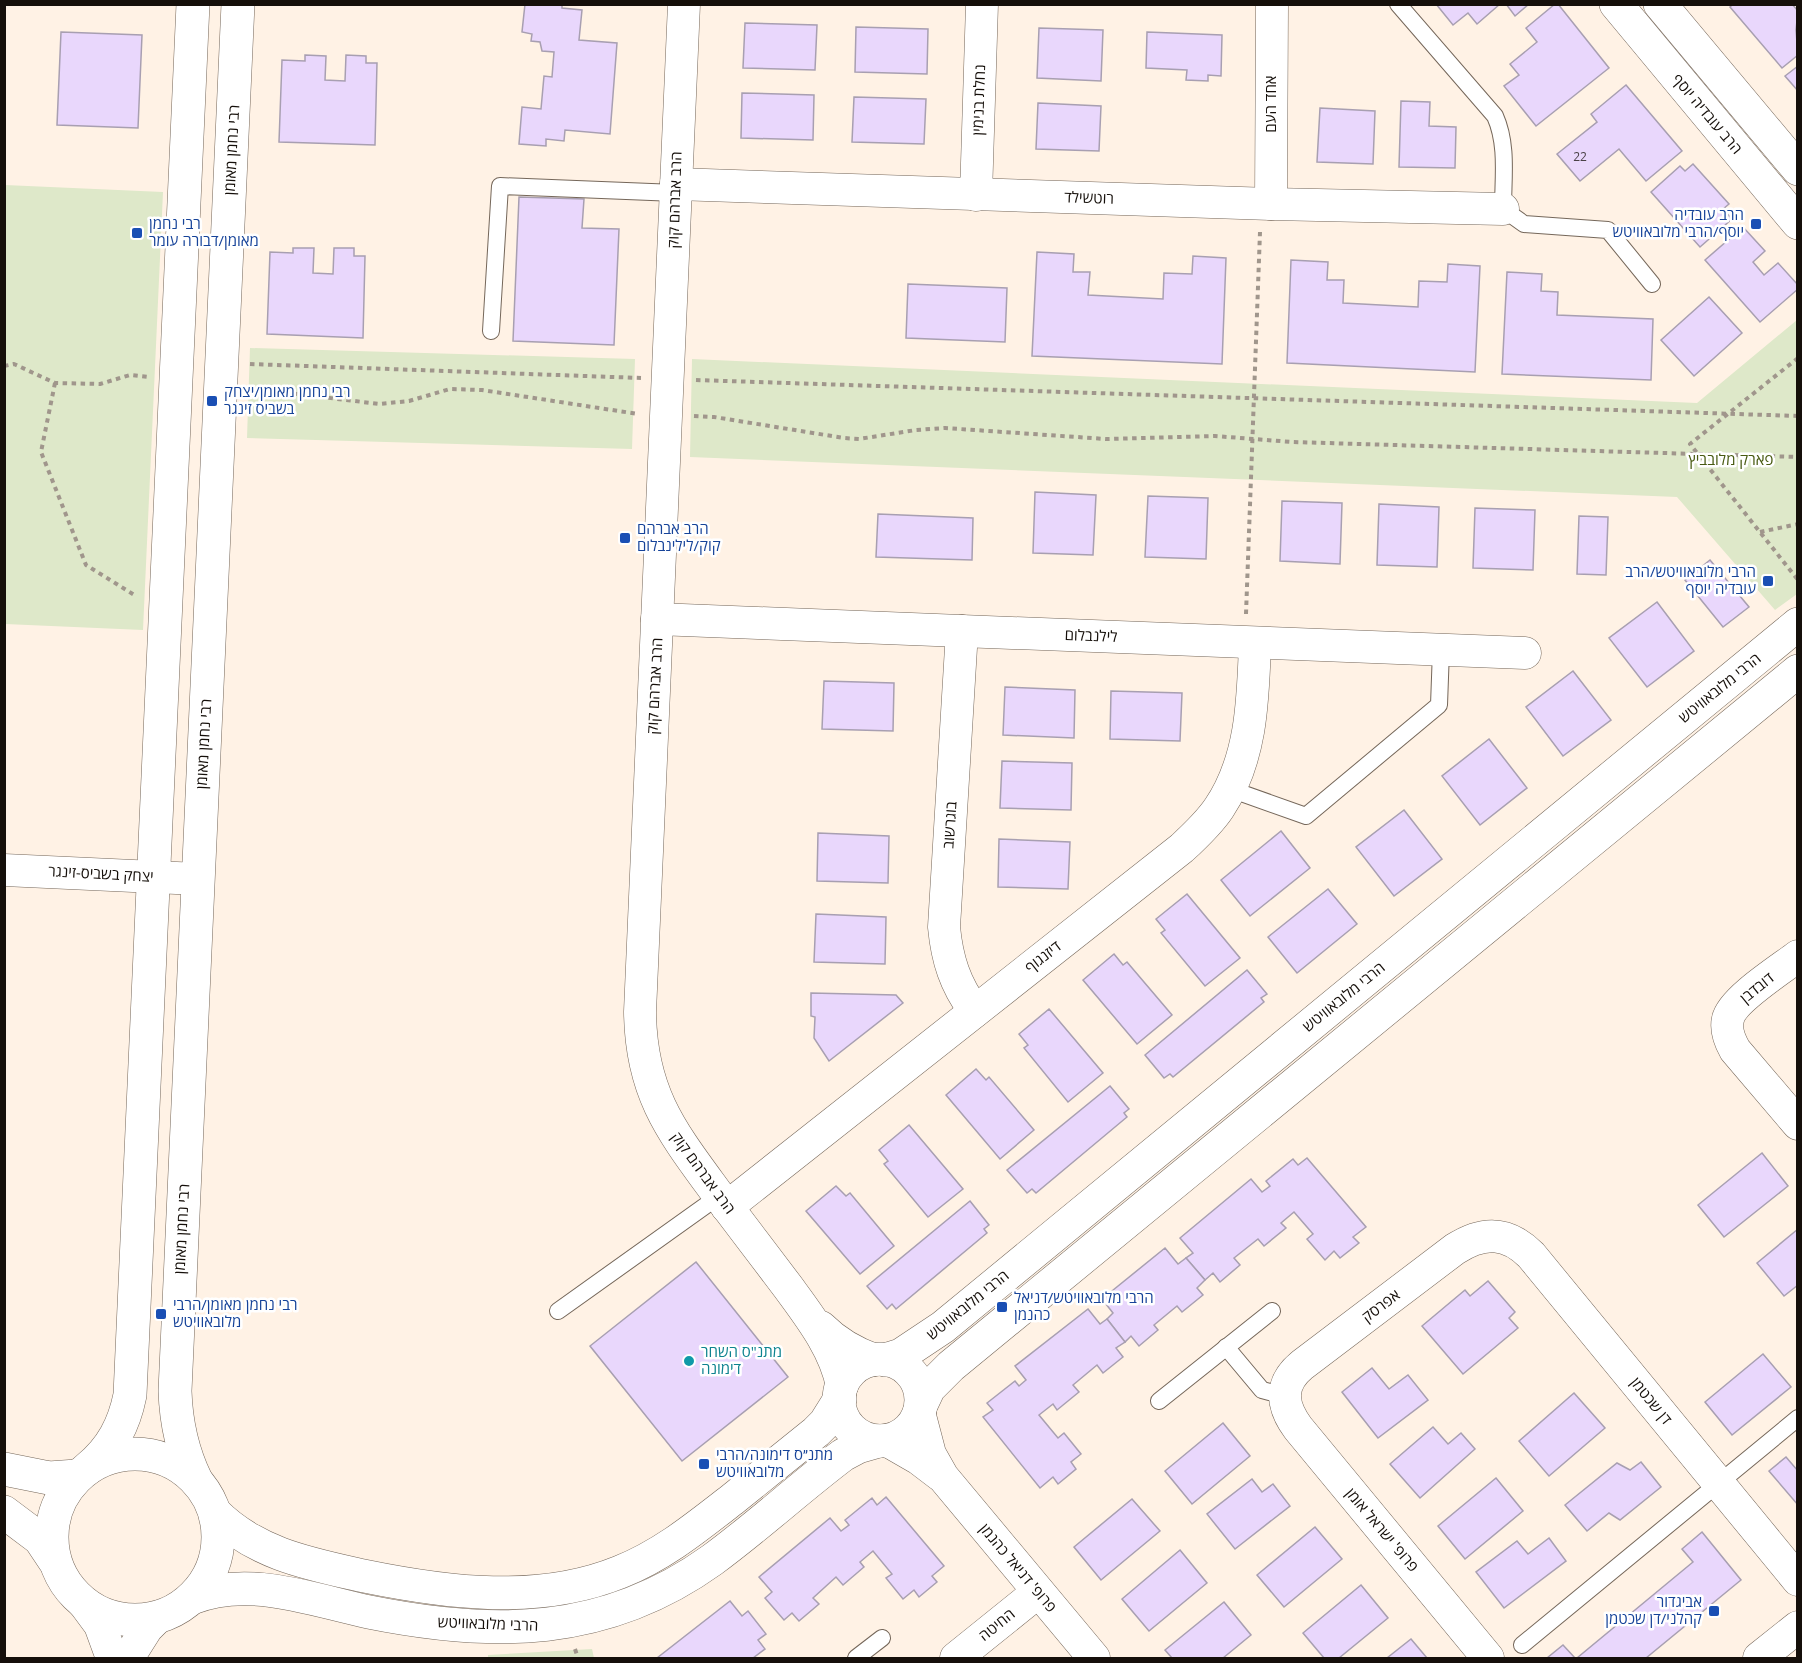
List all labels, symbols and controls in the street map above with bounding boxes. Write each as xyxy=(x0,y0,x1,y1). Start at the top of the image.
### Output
street label: נחלת בנימין xyxy=(967,64,989,136)
street label: הרב עובדיה יוסף xyxy=(1668,69,1747,158)
street label: אחד העם xyxy=(1260,75,1280,133)
street label: רבי נחמן מאומן xyxy=(219,104,243,196)
house number: 22 xyxy=(1573,148,1587,165)
street label: הרב אברהם קוק xyxy=(662,151,686,249)
street label: רוטשילד xyxy=(1064,186,1114,208)
place label: הרב עובדיה יוסף/הרבי מלובאוויטש xyxy=(1612,204,1744,241)
place label: רבי נחמן מאומן/דבורה עומר xyxy=(149,213,259,250)
marker: הרב עובדיה יוסף/הרבי מלובאוויטש xyxy=(1749,217,1763,231)
marker: רבי נחמן מאומן/דבורה עומר xyxy=(130,226,144,240)
place label: רבי נחמן מאומן/יצחק בשביס זינגר xyxy=(224,381,350,418)
marker: רבי נחמן מאומן/יצחק בשביס זינגר xyxy=(205,394,219,408)
park label: פארק מלובביץ xyxy=(1689,449,1774,469)
place label: הרב אברהם קוק/לילינבלום xyxy=(637,518,721,555)
marker: הרב אברהם קוק/לילינבלום xyxy=(618,531,632,545)
place label: הרבי מלובאוויטש/הרב עובדיה יוסף xyxy=(1625,561,1756,598)
marker: הרבי מלובאוויטש/הרב עובדיה יוסף xyxy=(1761,574,1775,588)
street label: לילנבלום xyxy=(1064,624,1118,646)
street label: הרב אברהם קוק xyxy=(641,637,667,735)
street label: הרבי מלובאוויטש xyxy=(1674,648,1765,727)
street label: רבי נחמן מאומן xyxy=(191,698,215,790)
street label: בוגרשוב xyxy=(937,800,961,849)
street label: יצחק בשביס-זינגר xyxy=(48,860,154,886)
street label: דיזנגוף xyxy=(1020,936,1065,977)
street label: הרבי מלובאוויטש xyxy=(1298,957,1389,1036)
street label: דובדבן xyxy=(1735,967,1778,1007)
street label: הרב אברהם קוק xyxy=(667,1127,740,1218)
street label: רבי נחמן מאומן xyxy=(169,1183,193,1275)
street label: הרבי מלובאוויטש xyxy=(922,1265,1013,1344)
street label: אפרסק xyxy=(1357,1284,1404,1326)
place label: הרבי מלובאוויטש/דניאל כהנמן xyxy=(1014,1287,1154,1324)
place label: רבי נחמן מאומן/הרבי מלובאוויטש xyxy=(173,1294,297,1331)
marker: הרבי מלובאוויטש/דניאל כהנמן xyxy=(995,1300,1009,1314)
marker: רבי נחמן מאומן/הרבי מלובאוויטש xyxy=(154,1307,168,1321)
place label: מתנ"ס השחר דימונה xyxy=(701,1341,782,1378)
marker: מתנ"ס השחר דימונה xyxy=(682,1354,696,1368)
street label: דן שכטמן xyxy=(1627,1373,1677,1429)
place label: מתנ״ס דימונה/הרבי מלובאוויטש xyxy=(716,1444,833,1481)
marker: מתנ״ס דימונה/הרבי מלובאוויטש xyxy=(697,1457,711,1471)
street label: פרופ' ישראל אומן xyxy=(1342,1483,1424,1576)
street label: פרופ' דניאל כהנמן xyxy=(976,1519,1062,1616)
place label: אביגדור קהלני/דן שכטמן xyxy=(1605,1591,1702,1628)
street label: החיטה xyxy=(974,1603,1019,1645)
marker: אביגדור קהלני/דן שכטמן xyxy=(1707,1604,1721,1618)
street label: הרבי מלובאוויטש xyxy=(437,1611,539,1635)

